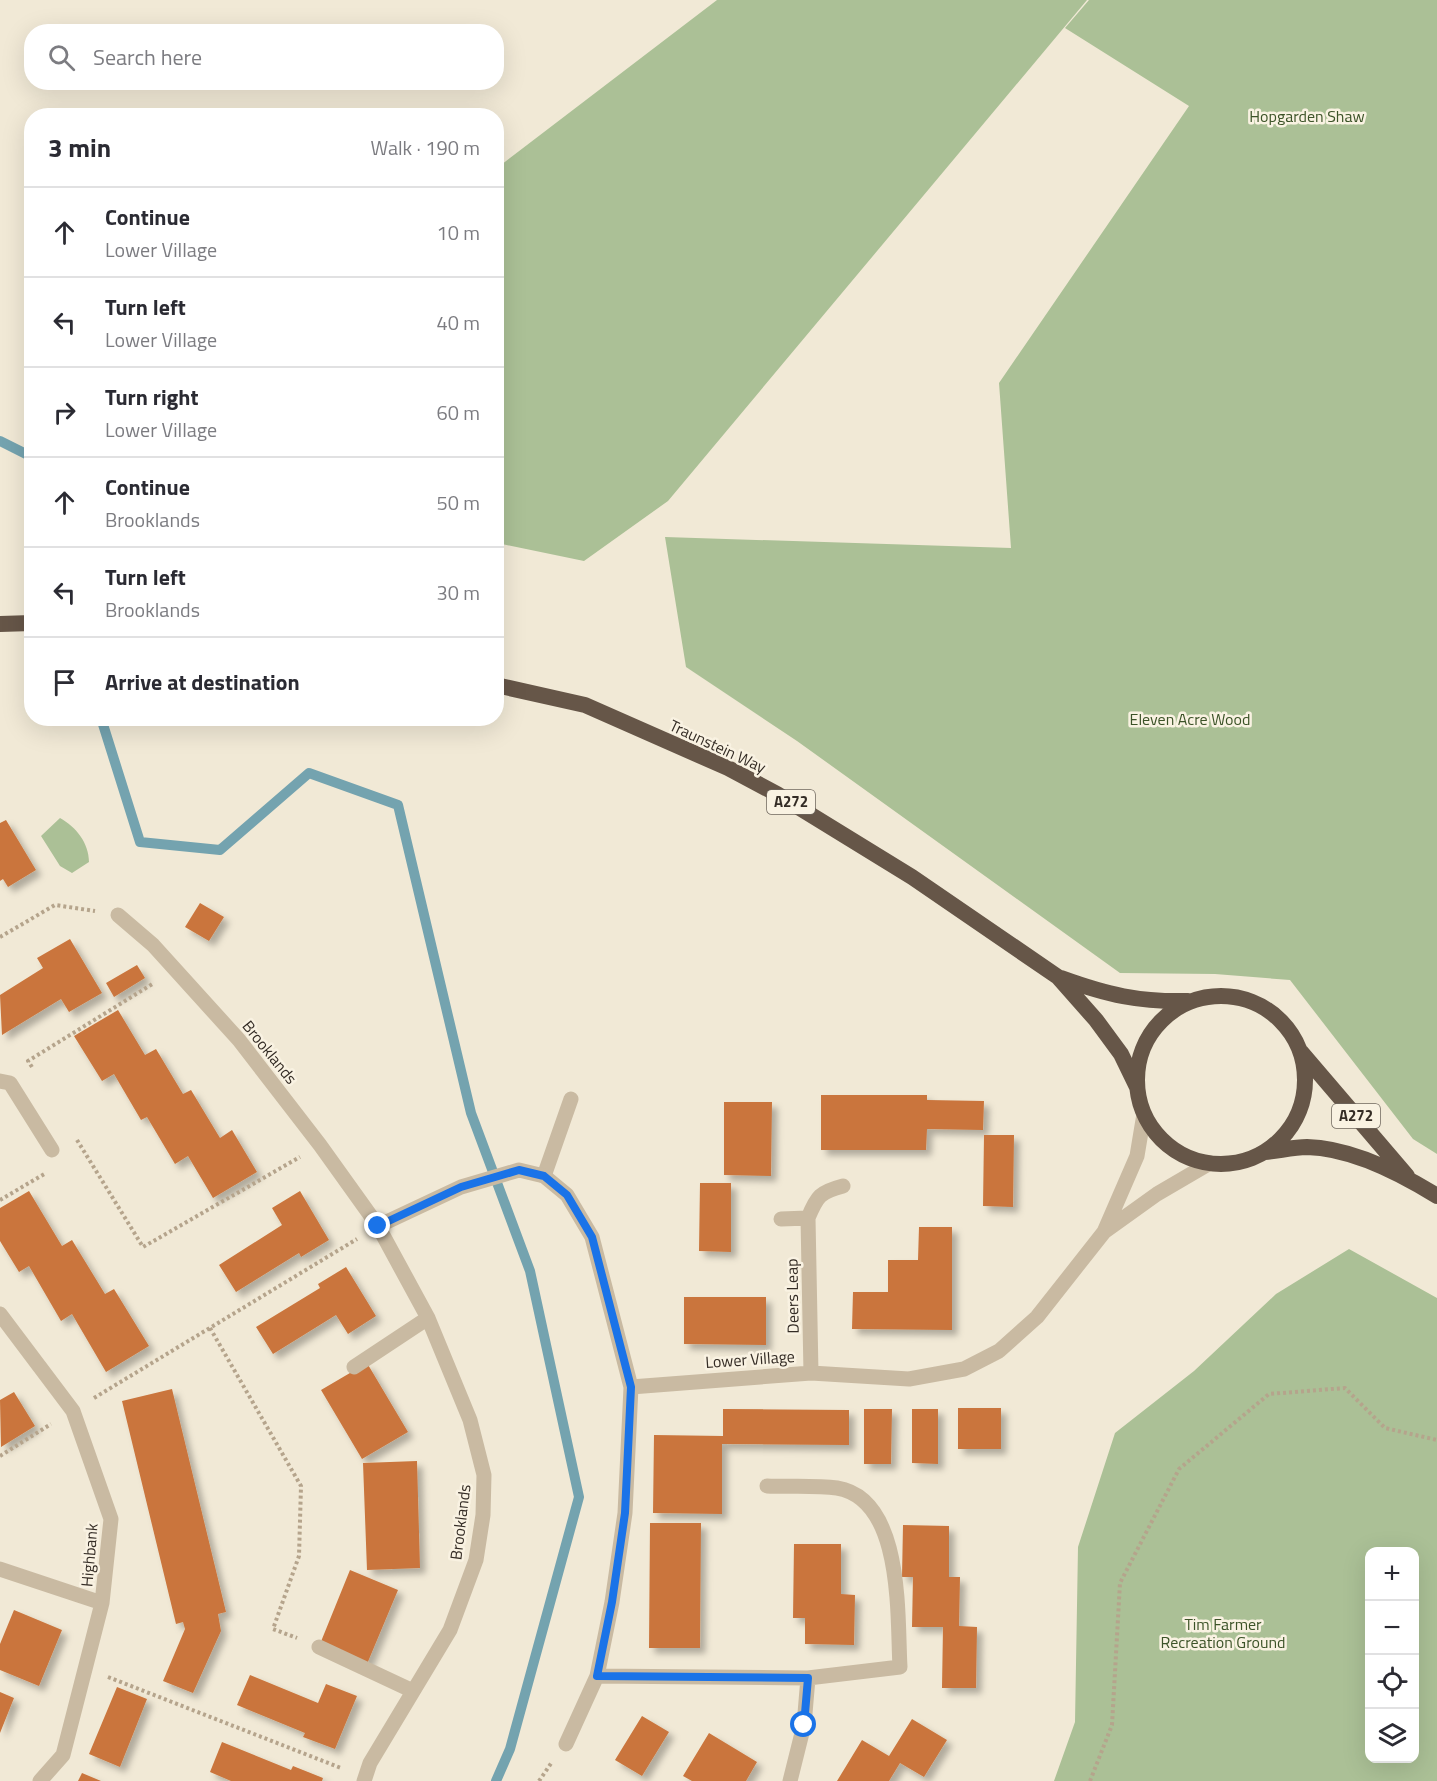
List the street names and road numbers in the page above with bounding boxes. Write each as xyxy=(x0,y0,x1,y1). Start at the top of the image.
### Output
street label: Traunstein Way xyxy=(666,713,770,779)
road number: A272 xyxy=(767,790,815,814)
street label: Brooklands xyxy=(237,1015,303,1089)
road number: A272 xyxy=(1332,1104,1380,1128)
street label: Deers Leap xyxy=(779,1258,805,1334)
street label: Lower Village xyxy=(704,1344,796,1374)
street label: Brooklands xyxy=(443,1483,477,1561)
street label: Highbank xyxy=(74,1522,104,1588)

